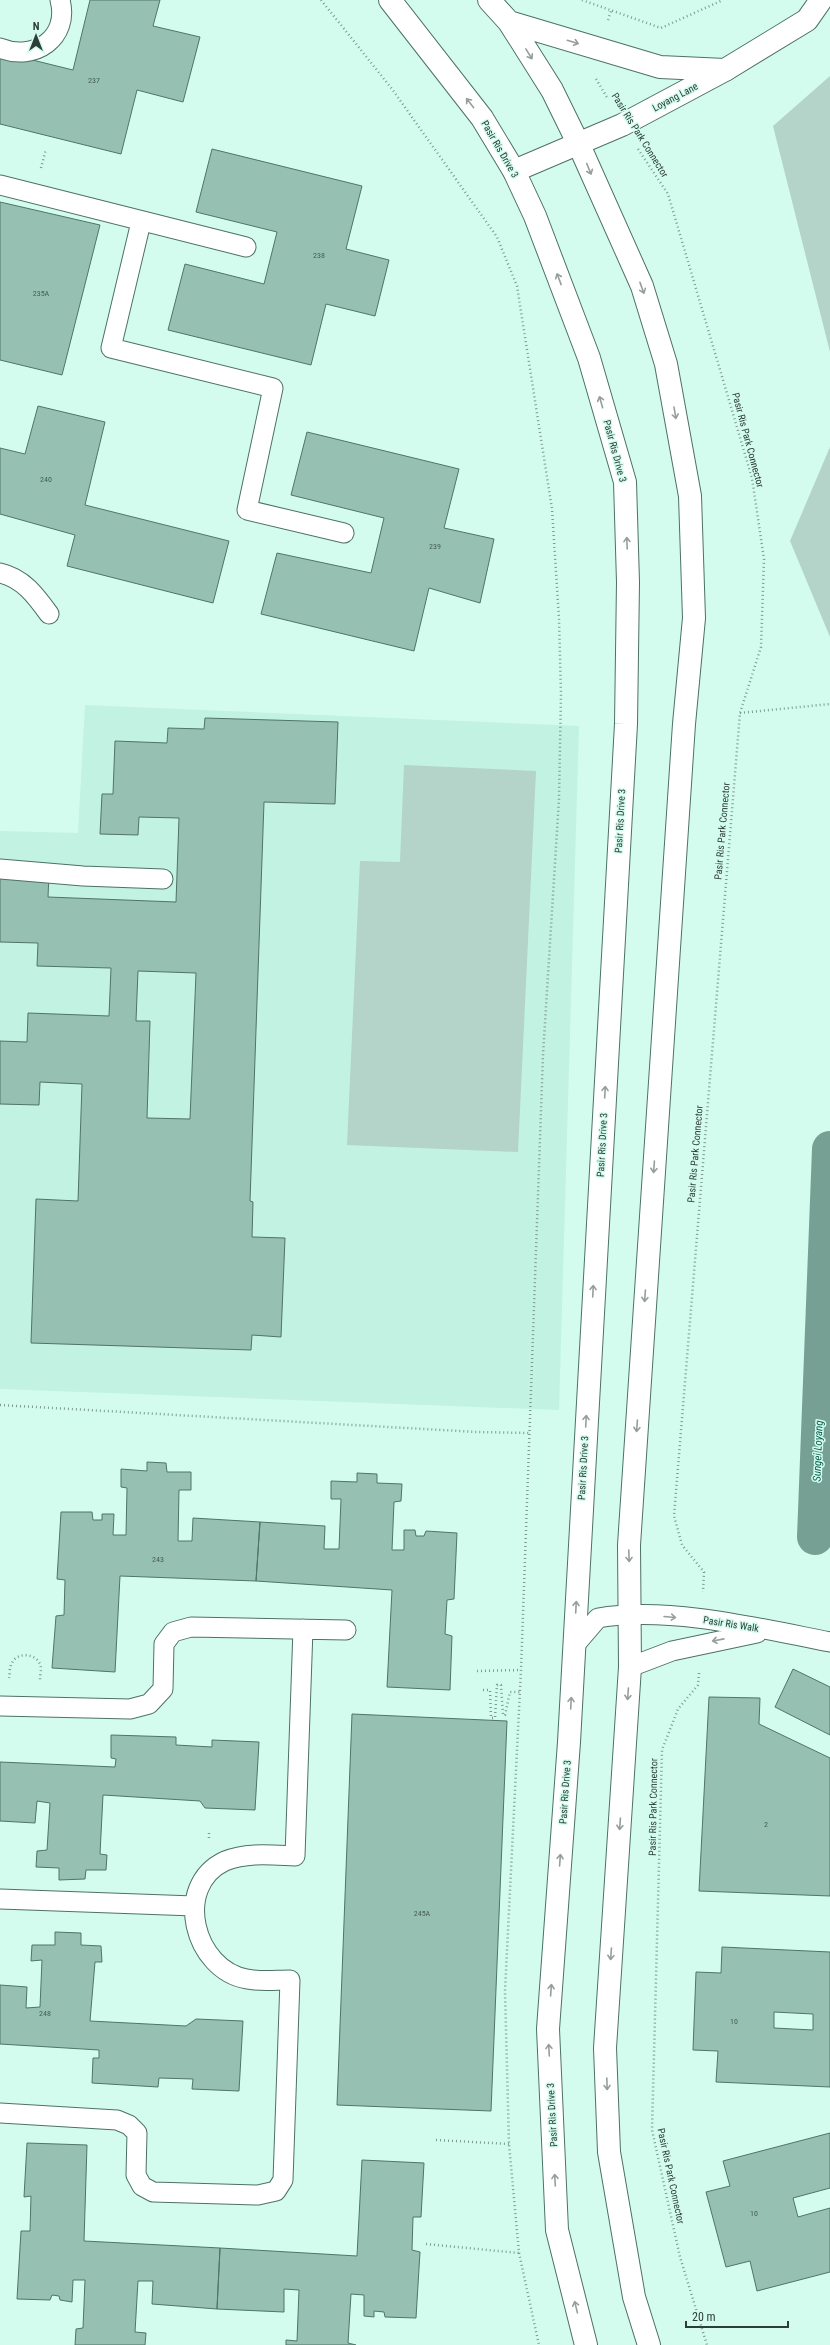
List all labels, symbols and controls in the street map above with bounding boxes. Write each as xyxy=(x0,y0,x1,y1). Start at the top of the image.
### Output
north arrow xyxy=(16,16,56,56)
text: N xyxy=(33,20,40,33)
one-way arrow xyxy=(566,39,579,46)
one-way arrow xyxy=(525,48,533,59)
house number: 237 xyxy=(88,76,100,85)
street label: Loyang Lane xyxy=(650,80,700,114)
street label: Pasir Ris Park Connector xyxy=(609,91,671,179)
one-way arrow xyxy=(466,98,475,109)
street label: Pasir Ris Drive 3 xyxy=(479,118,521,180)
one-way arrow xyxy=(586,162,594,174)
house number: 238 xyxy=(313,251,325,260)
one-way arrow xyxy=(554,274,562,286)
one-way arrow xyxy=(638,281,646,293)
house number: 235A xyxy=(33,289,50,298)
street label: Pasir Ris Park Connector xyxy=(730,391,766,489)
one-way arrow xyxy=(597,396,604,409)
one-way arrow xyxy=(671,406,679,419)
street label: Pasir Ris Drive 3 xyxy=(601,419,629,483)
house number: 240 xyxy=(40,475,52,484)
one-way arrow xyxy=(623,537,630,550)
house number: 239 xyxy=(429,542,441,551)
street label: Pasir Ris Park Connector xyxy=(712,782,732,880)
street label: Pasir Ris Drive 3 xyxy=(613,789,627,853)
one-way arrow xyxy=(601,1086,608,1099)
street label: Pasir Ris Park Connector xyxy=(685,1105,705,1203)
street label: Pasir Ris Drive 3 xyxy=(595,1113,609,1177)
one-way arrow xyxy=(651,1160,658,1173)
one-way arrow xyxy=(590,1285,597,1298)
one-way arrow xyxy=(642,1289,649,1302)
one-way arrow xyxy=(582,1415,590,1428)
one-way arrow xyxy=(633,1419,640,1432)
water label: Sungei Loyang xyxy=(810,1419,826,1482)
street label: Pasir Ris Drive 3 xyxy=(576,1436,590,1500)
one-way arrow xyxy=(625,1549,633,1562)
house number: 243 xyxy=(152,1555,164,1564)
one-way arrow xyxy=(573,1601,580,1614)
one-way arrow xyxy=(663,1613,676,1620)
street label: Pasir Ris Walk xyxy=(702,1614,760,1634)
one-way arrow xyxy=(712,1637,725,1645)
one-way arrow xyxy=(624,1687,632,1700)
one-way arrow xyxy=(567,1697,575,1710)
street label: Pasir Ris Park Connector xyxy=(647,1758,659,1856)
street label: Pasir Ris Drive 3 xyxy=(557,1760,573,1824)
one-way arrow xyxy=(616,1817,623,1830)
house number: 2 xyxy=(764,1820,768,1829)
one-way arrow xyxy=(557,1854,564,1867)
house number: 245A xyxy=(414,1909,431,1918)
one-way arrow xyxy=(608,1947,615,1960)
one-way arrow xyxy=(547,1984,554,1997)
house number: 248 xyxy=(39,2009,51,2018)
house number: 10 xyxy=(730,2017,738,2026)
one-way arrow xyxy=(545,2044,552,2057)
one-way arrow xyxy=(603,2077,611,2090)
street label: Pasir Ris Drive 3 xyxy=(545,2083,559,2147)
street label: Pasir Ris Park Connector xyxy=(655,2127,687,2225)
one-way arrow xyxy=(551,2174,558,2187)
house number: 10 xyxy=(750,2209,758,2218)
one-way arrow xyxy=(572,2301,579,2314)
scale bar xyxy=(686,2303,788,2329)
text: 20 m xyxy=(692,2310,716,2324)

